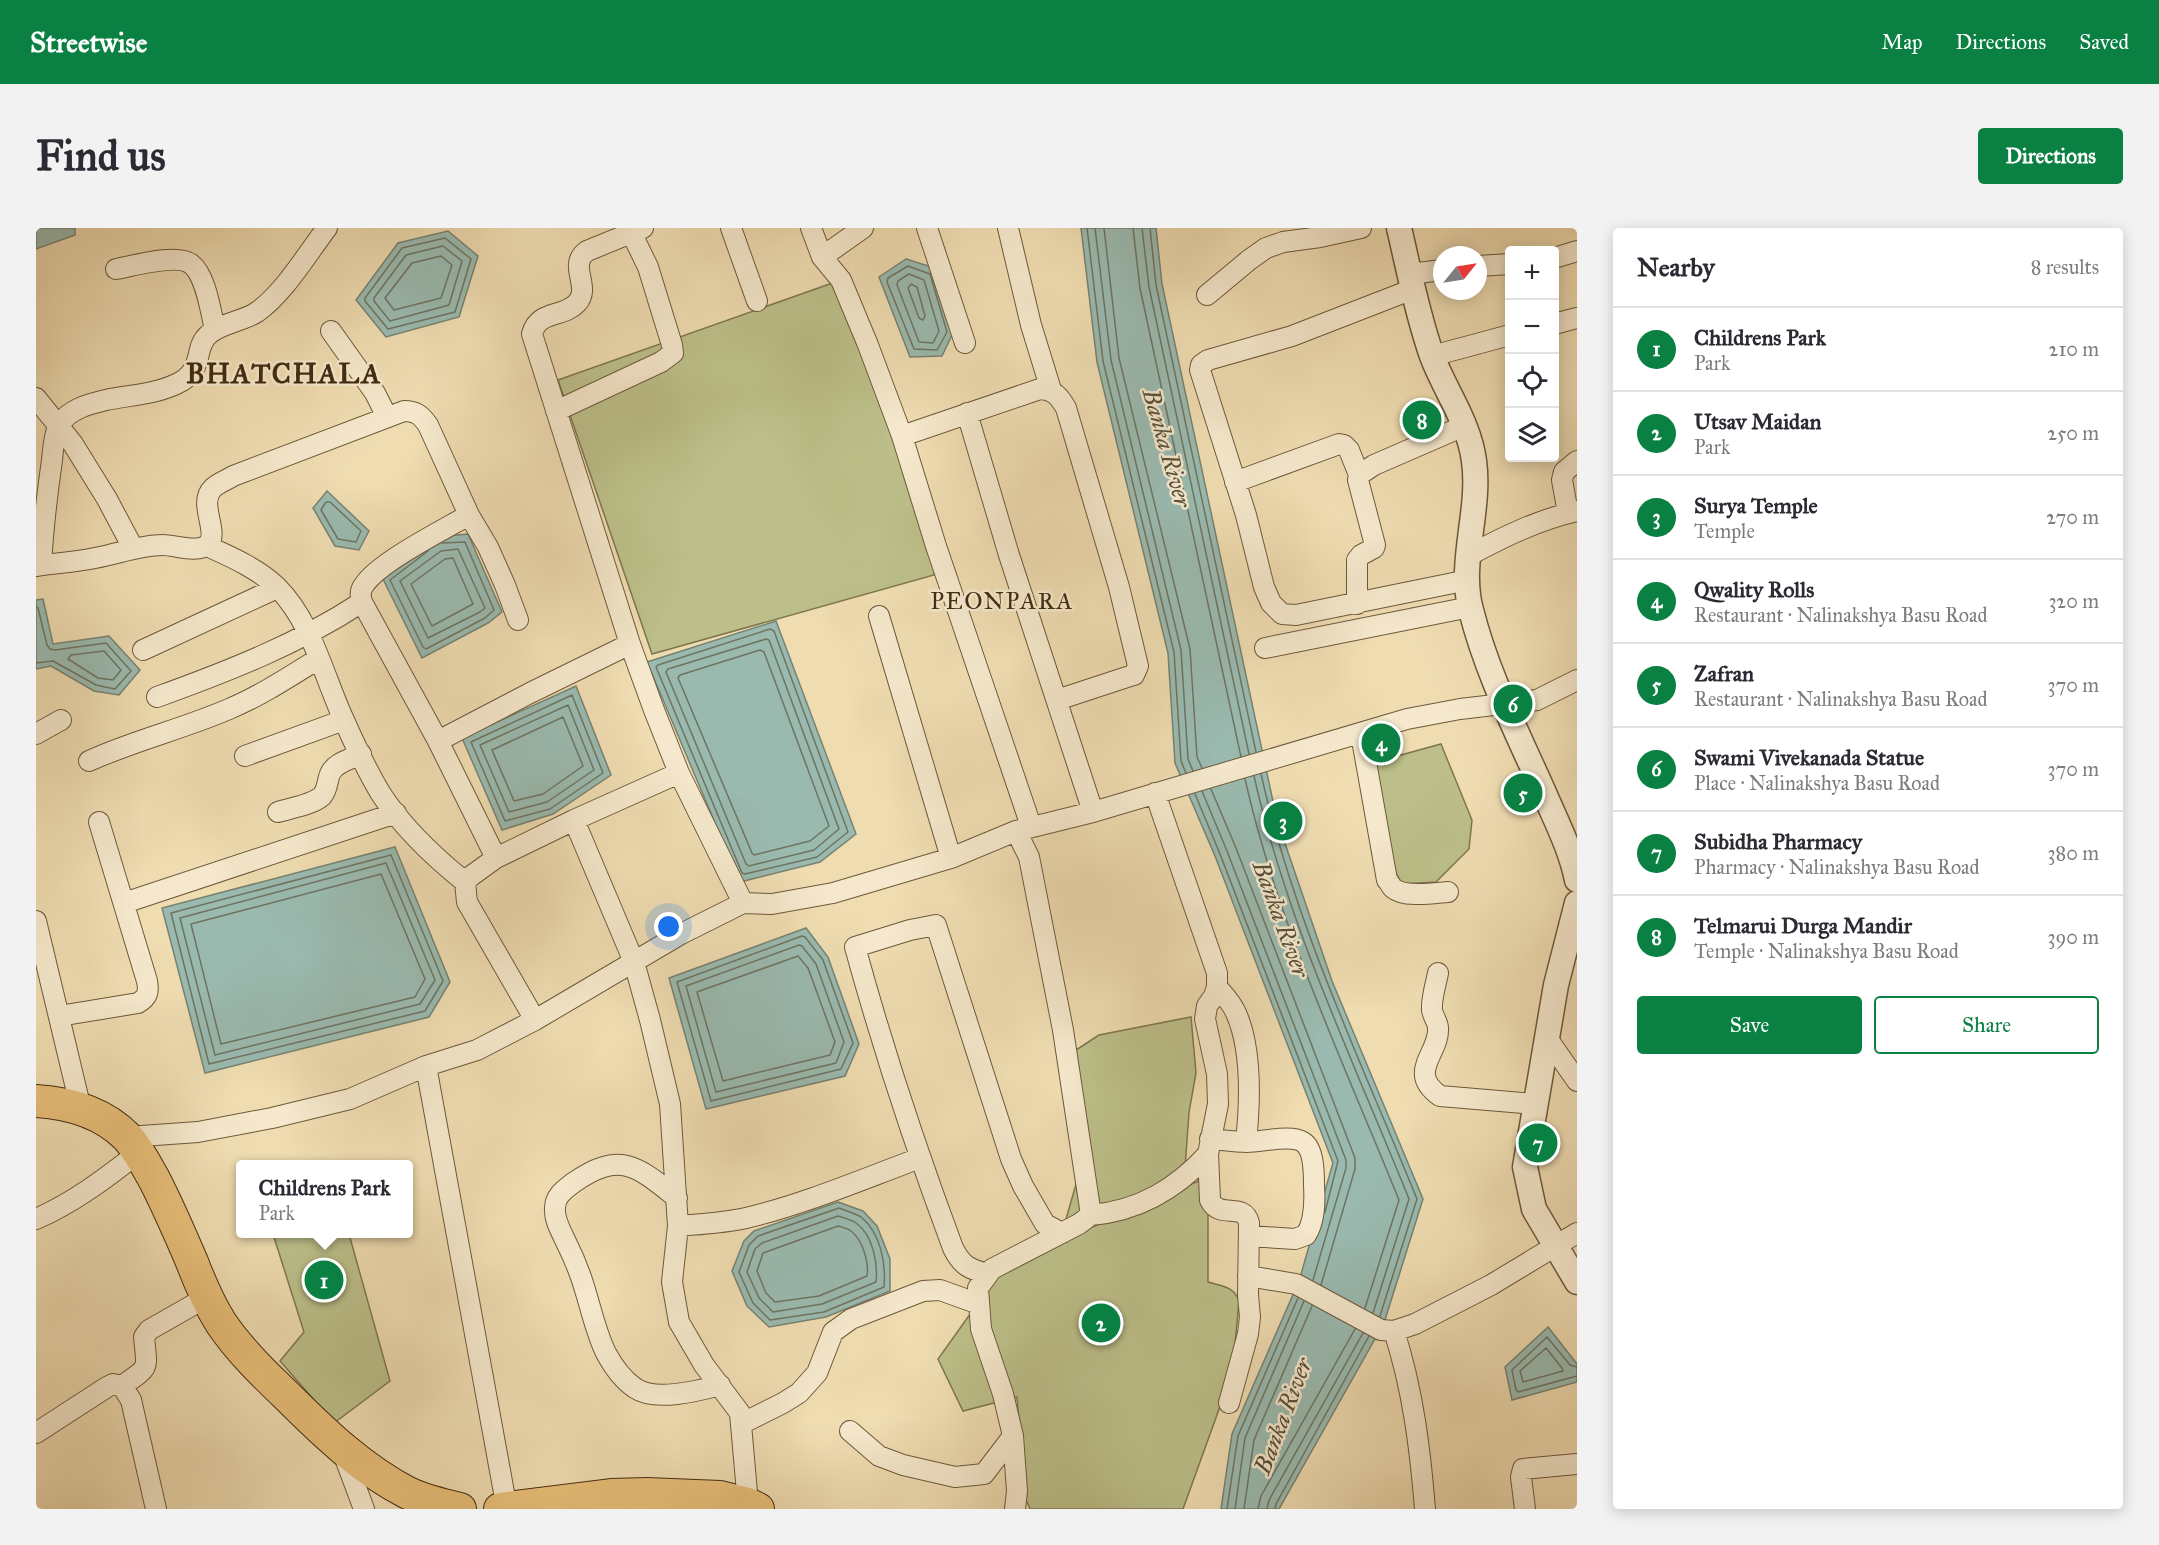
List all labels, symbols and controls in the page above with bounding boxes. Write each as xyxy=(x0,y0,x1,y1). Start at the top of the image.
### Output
text: Streetwise xyxy=(30,25,147,60)
text: Map xyxy=(1882,29,1923,55)
text: Directions xyxy=(1956,29,2046,55)
text: Saved xyxy=(2079,29,2129,55)
button: Directions xyxy=(1978,128,2123,184)
text: Find us xyxy=(36,130,166,182)
north arrow xyxy=(1433,246,1487,300)
map controls xyxy=(1505,246,1559,462)
button: + xyxy=(1505,246,1559,300)
text: Nearby xyxy=(1637,251,1715,283)
text: 8 results xyxy=(2031,255,2099,279)
button: − xyxy=(1505,300,1559,354)
text: Childrens Park xyxy=(1694,324,1826,351)
text: 1 xyxy=(1653,337,1660,361)
text: 210 m xyxy=(2049,337,2099,361)
text: Park xyxy=(1694,351,1730,375)
button: locate xyxy=(1505,354,1559,408)
district label: BHATCHALA xyxy=(186,356,382,391)
water label: Banka River xyxy=(1135,384,1199,513)
pin: 8 xyxy=(1402,398,1442,442)
button: layers xyxy=(1505,408,1559,462)
text: Utsav Maidan xyxy=(1694,408,1821,435)
text: 2 xyxy=(1652,421,1661,445)
text: 250 m xyxy=(2047,421,2099,445)
text: Park xyxy=(1694,435,1730,459)
text: Surya Temple xyxy=(1694,492,1818,519)
text: 3 xyxy=(1653,505,1661,529)
text: 270 m xyxy=(2046,505,2099,529)
text: Temple xyxy=(1694,519,1755,543)
text: Qwality Rolls xyxy=(1694,576,1814,603)
district label: PEONPARA xyxy=(930,586,1074,616)
text: 4 xyxy=(1651,589,1662,613)
text: 320 m xyxy=(2048,589,2099,613)
text: Restaurant · Nalinakshya Basu Road xyxy=(1694,603,1988,627)
text: Zafran xyxy=(1694,660,1754,687)
text: 5 xyxy=(1652,673,1661,697)
text: 370 m xyxy=(2048,673,2099,697)
pin: 6 xyxy=(1494,682,1532,726)
text: Restaurant · Nalinakshya Basu Road xyxy=(1694,687,1988,711)
pin: 4 xyxy=(1362,720,1400,766)
text: Swami Vivekanada Statue xyxy=(1694,744,1924,771)
text: 6 xyxy=(1651,757,1662,781)
text: 370 m xyxy=(2048,757,2099,781)
pin: 5 xyxy=(1504,770,1542,816)
text: Place · Nalinakshya Basu Road xyxy=(1694,771,1940,795)
pin: 3 xyxy=(1264,798,1302,844)
text: Subidha Pharmacy xyxy=(1694,828,1862,855)
text: 7 xyxy=(1651,841,1662,865)
text: 380 m xyxy=(2048,841,2099,865)
text: Pharmacy · Nalinakshya Basu Road xyxy=(1694,855,1980,879)
water label: Banka River xyxy=(1246,856,1317,983)
your location xyxy=(654,912,683,941)
text: Telmarui Durga Mandir xyxy=(1694,912,1912,939)
text: 8 xyxy=(1651,925,1662,949)
text: 390 m xyxy=(2048,925,2099,949)
text: Temple · Nalinakshya Basu Road xyxy=(1694,939,1959,963)
button: Save xyxy=(1637,996,1862,1054)
button: Share xyxy=(1874,996,2099,1054)
pin: 7 xyxy=(1518,1120,1558,1166)
popup xyxy=(236,1160,413,1238)
text: Childrens Park xyxy=(259,1174,390,1201)
text: Park xyxy=(259,1201,295,1225)
pin: 1 xyxy=(304,1258,344,1302)
pin: 2 xyxy=(1082,1300,1120,1346)
water label: Banka River xyxy=(1247,1352,1320,1479)

